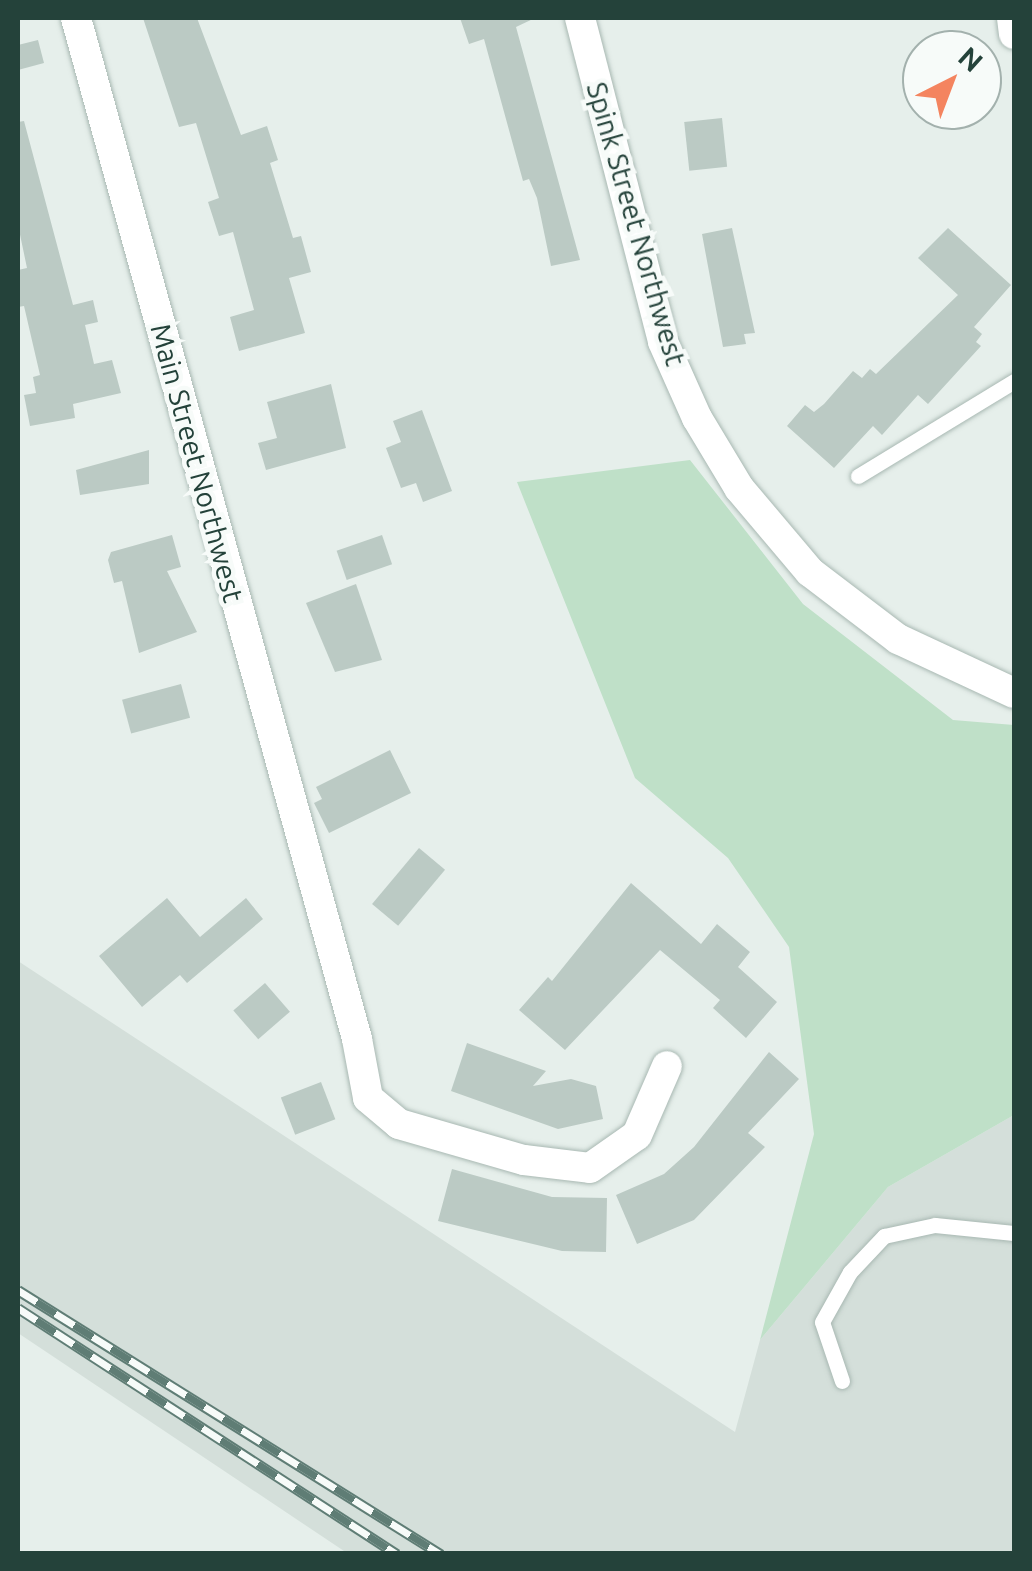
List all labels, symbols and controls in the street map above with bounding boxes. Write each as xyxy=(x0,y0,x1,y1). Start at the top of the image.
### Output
north arrow xyxy=(902,30,1002,130)
text: N xyxy=(953,40,989,77)
street label: Spink Street Northwest xyxy=(579,78,693,370)
street label: Main Street Northwest xyxy=(144,320,250,606)

